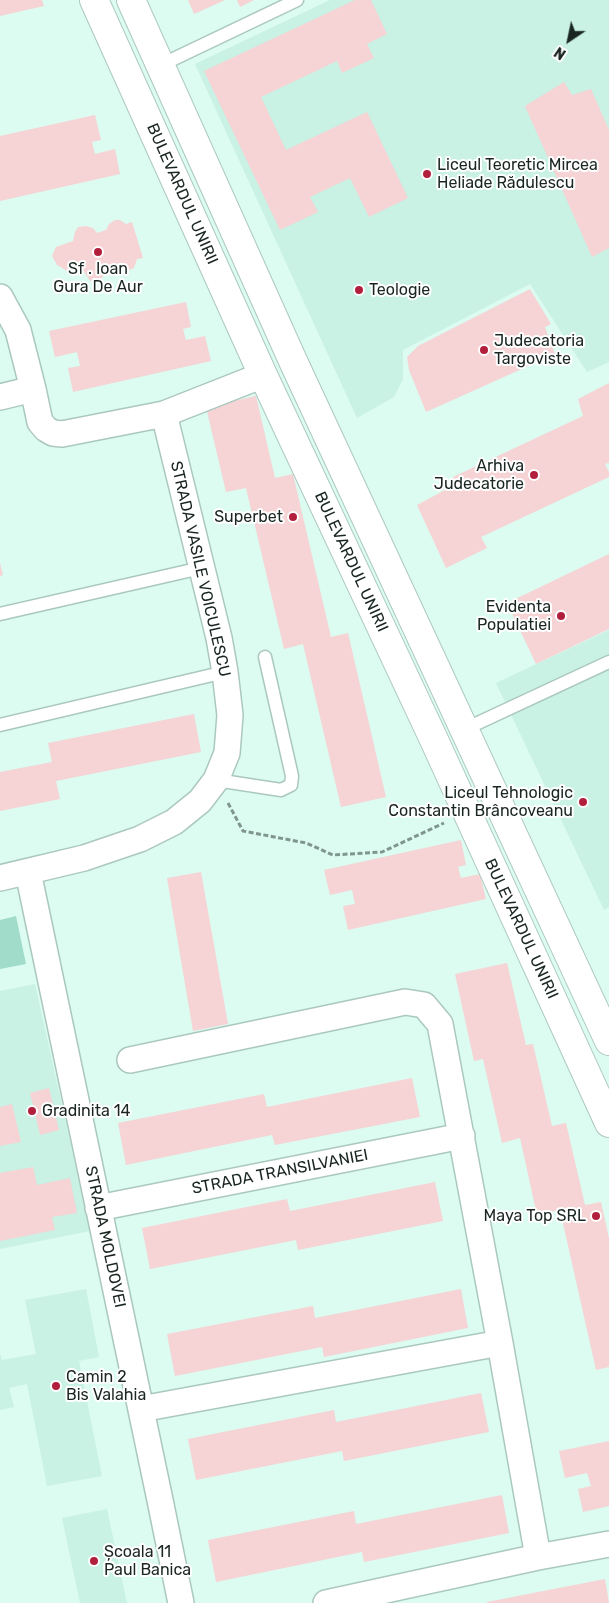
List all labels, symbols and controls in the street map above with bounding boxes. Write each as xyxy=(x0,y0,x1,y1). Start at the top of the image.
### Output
north arrow xyxy=(544,15,594,65)
text: N xyxy=(551,43,569,63)
street label: BULEVARDUL UNIRII xyxy=(142,120,222,268)
place label: Liceul Teoretic Mircea Heliade Rădulescu xyxy=(437,155,598,193)
marker: Liceul Teoretic Mircea Heliade Rădulescu xyxy=(421,168,433,180)
marker: Sf . Ioan Gura De Aur xyxy=(92,246,104,258)
place label: Sf . Ioan Gura De Aur xyxy=(53,259,143,297)
place label: Teologie xyxy=(369,280,430,300)
marker: Teologie xyxy=(353,284,365,296)
place label: Judecatoria Targoviste xyxy=(494,331,584,369)
marker: Judecatoria Targoviste xyxy=(478,344,490,356)
place label: Arhiva Judecatorie xyxy=(434,456,524,494)
street label: STRADA VASILE VOICULESCU xyxy=(166,459,234,679)
marker: Arhiva Judecatorie xyxy=(528,469,540,481)
street label: BULEVARDUL UNIRII xyxy=(310,489,392,635)
place label: Superbet xyxy=(214,507,283,527)
marker: Superbet xyxy=(287,511,299,523)
place label: Evidenta Populatiei xyxy=(477,597,551,635)
marker: Evidenta Populatiei xyxy=(555,610,567,622)
place label: Liceul Tehnologic Constantin Brâncoveanu xyxy=(388,783,573,821)
marker: Liceul Tehnologic Constantin Brâncoveanu xyxy=(577,796,589,808)
street label: BULEVARDUL UNIRII xyxy=(480,856,562,1002)
place label: Gradinita 14 xyxy=(42,1101,130,1121)
marker: Gradinita 14 xyxy=(26,1105,38,1117)
street label: STRADA TRANSILVANIEI xyxy=(190,1145,370,1199)
street label: STRADA MOLDOVEI xyxy=(81,1164,129,1310)
place label: Maya Top SRL xyxy=(484,1206,586,1226)
marker: Maya Top SRL xyxy=(590,1210,602,1222)
place label: Camin 2 Bis Valahia xyxy=(66,1367,146,1405)
marker: Camin 2 Bis Valahia xyxy=(50,1380,62,1392)
place label: Școala 11 Paul Banica xyxy=(104,1542,191,1580)
marker: Școala 11 Paul Banica xyxy=(88,1555,100,1567)

